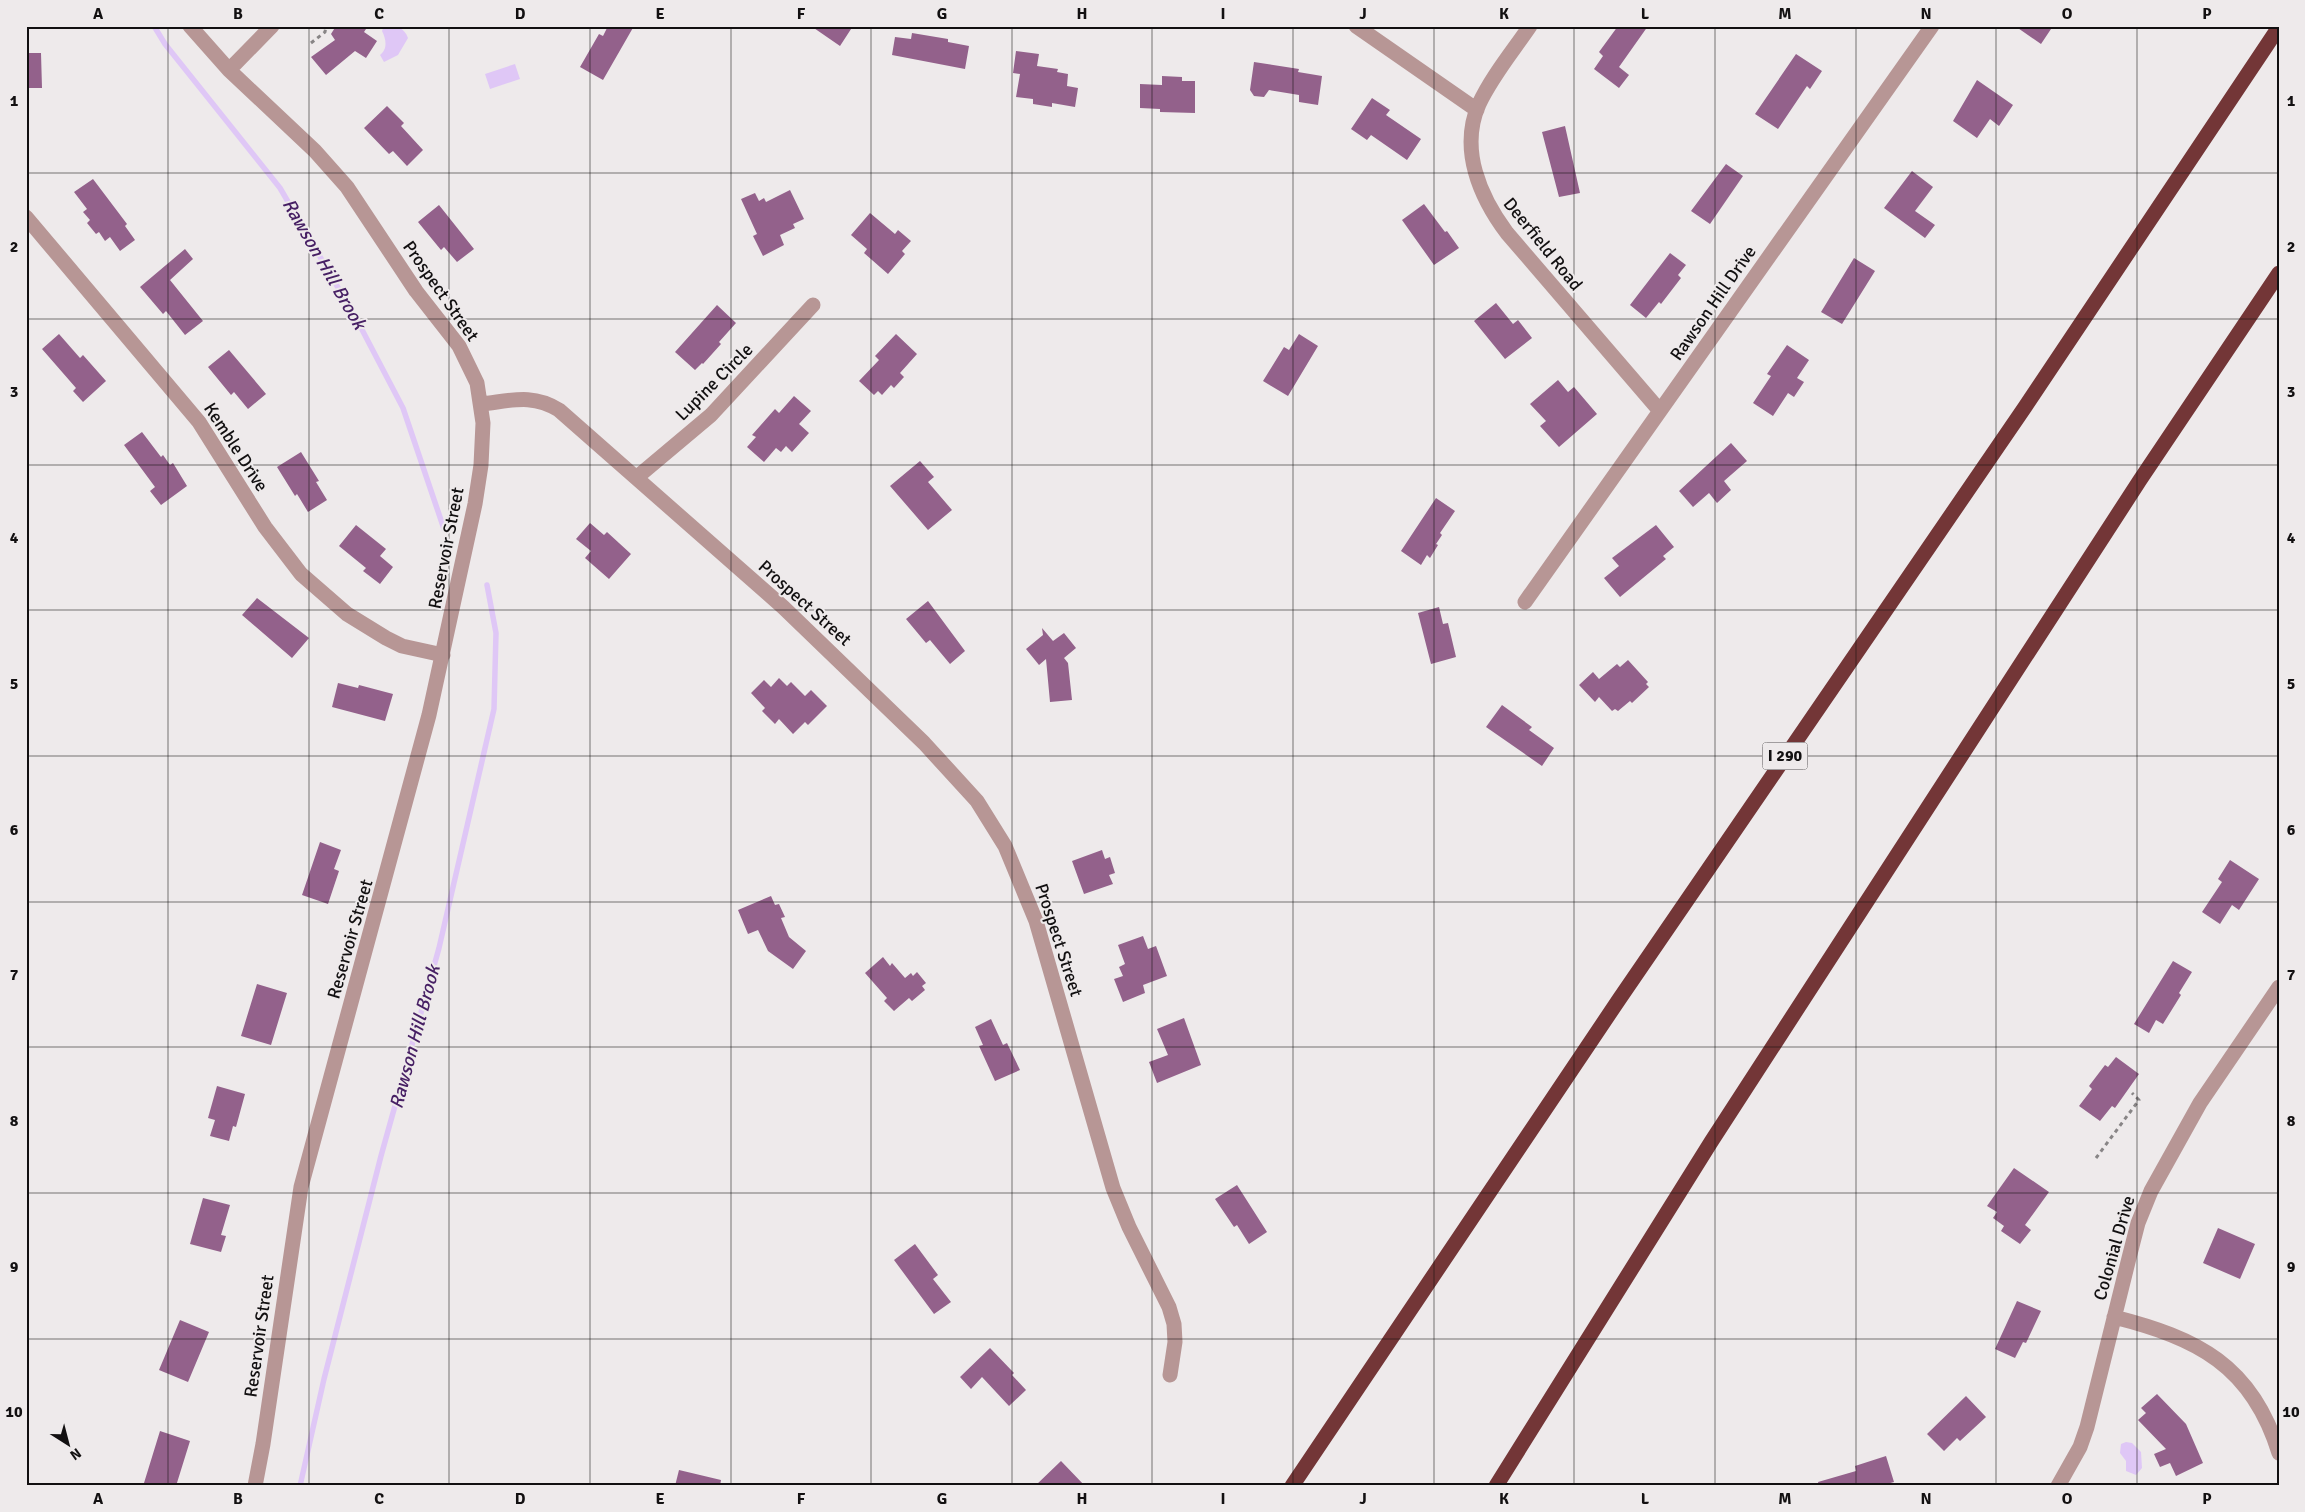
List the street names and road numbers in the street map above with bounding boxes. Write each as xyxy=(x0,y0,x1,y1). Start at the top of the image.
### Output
street label: Deerfield Road xyxy=(1499,193,1587,295)
street label: Prospect Street xyxy=(398,237,484,345)
street label: Rawson Hill Drive xyxy=(1665,241,1761,365)
street label: Lupine Circle xyxy=(671,339,757,425)
street label: Kemble Drive xyxy=(199,398,273,496)
street label: Reservoir Street xyxy=(423,485,469,611)
street label: Prospect Street xyxy=(754,555,856,651)
road number: I 290 xyxy=(1762,742,1808,769)
street label: Reservoir Street xyxy=(322,877,378,1001)
street label: Prospect Street xyxy=(1030,881,1088,999)
street label: Colonial Drive xyxy=(2089,1193,2139,1303)
street label: Reservoir Street xyxy=(240,1273,278,1399)

